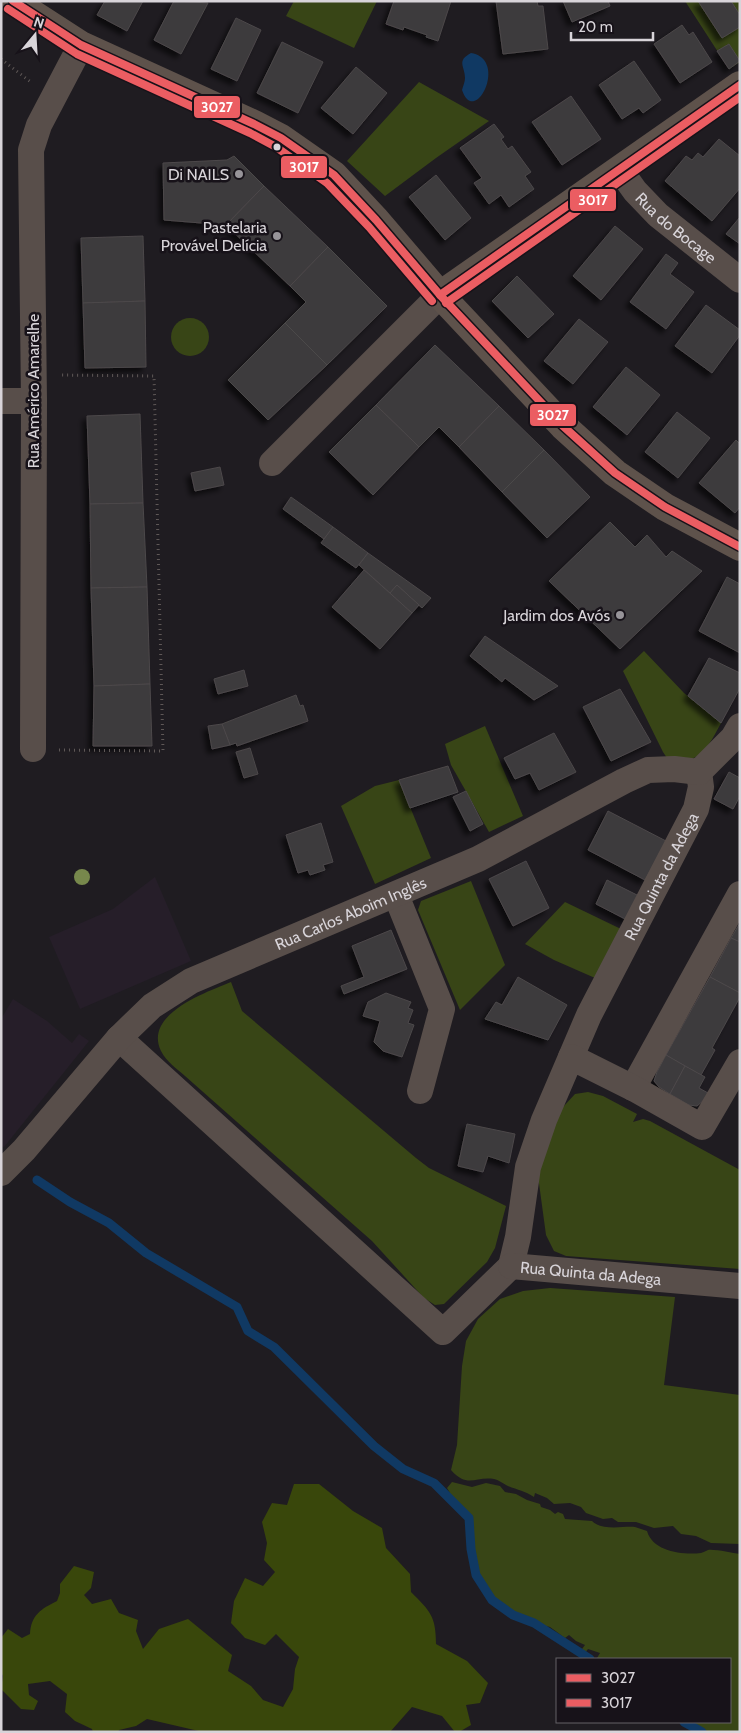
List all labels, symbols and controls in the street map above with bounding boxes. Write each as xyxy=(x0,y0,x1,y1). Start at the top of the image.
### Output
north arrow xyxy=(10,10,60,60)
scale bar xyxy=(571,10,654,42)
text: N xyxy=(32,13,47,33)
text: 20 m xyxy=(578,18,613,36)
line badge: 3027 xyxy=(193,95,241,119)
text: 3027 xyxy=(201,98,234,116)
unlabelled marker xyxy=(272,142,282,152)
line badge: 3017 xyxy=(280,155,328,179)
text: 3017 xyxy=(289,158,320,176)
place label: Di NAILS xyxy=(168,165,229,184)
marker: Di NAILS xyxy=(233,168,245,180)
line badge: 3017 xyxy=(569,188,617,212)
street label: Rua do Bocage xyxy=(631,189,720,268)
text: 3017 xyxy=(578,191,609,209)
place label: Pastelaria Provável Delícia xyxy=(161,218,267,255)
marker: Pastelaria Provável Delícia xyxy=(271,230,283,242)
street label: Rua Américo Amarelhe xyxy=(24,314,43,468)
line badge: 3027 xyxy=(529,403,577,427)
text: 3027 xyxy=(537,406,570,424)
place label: Jardim dos Avós xyxy=(502,606,610,625)
marker: Jardim dos Avós xyxy=(614,609,626,621)
street label: Rua Quinta da Adega xyxy=(620,809,703,944)
street label: Rua Carlos Aboim Inglês xyxy=(272,873,430,954)
street label: Rua Quinta da Adega xyxy=(519,1258,662,1289)
legend xyxy=(556,1658,731,1723)
text: 3027 xyxy=(601,1669,635,1687)
text: 3017 xyxy=(601,1694,632,1712)

